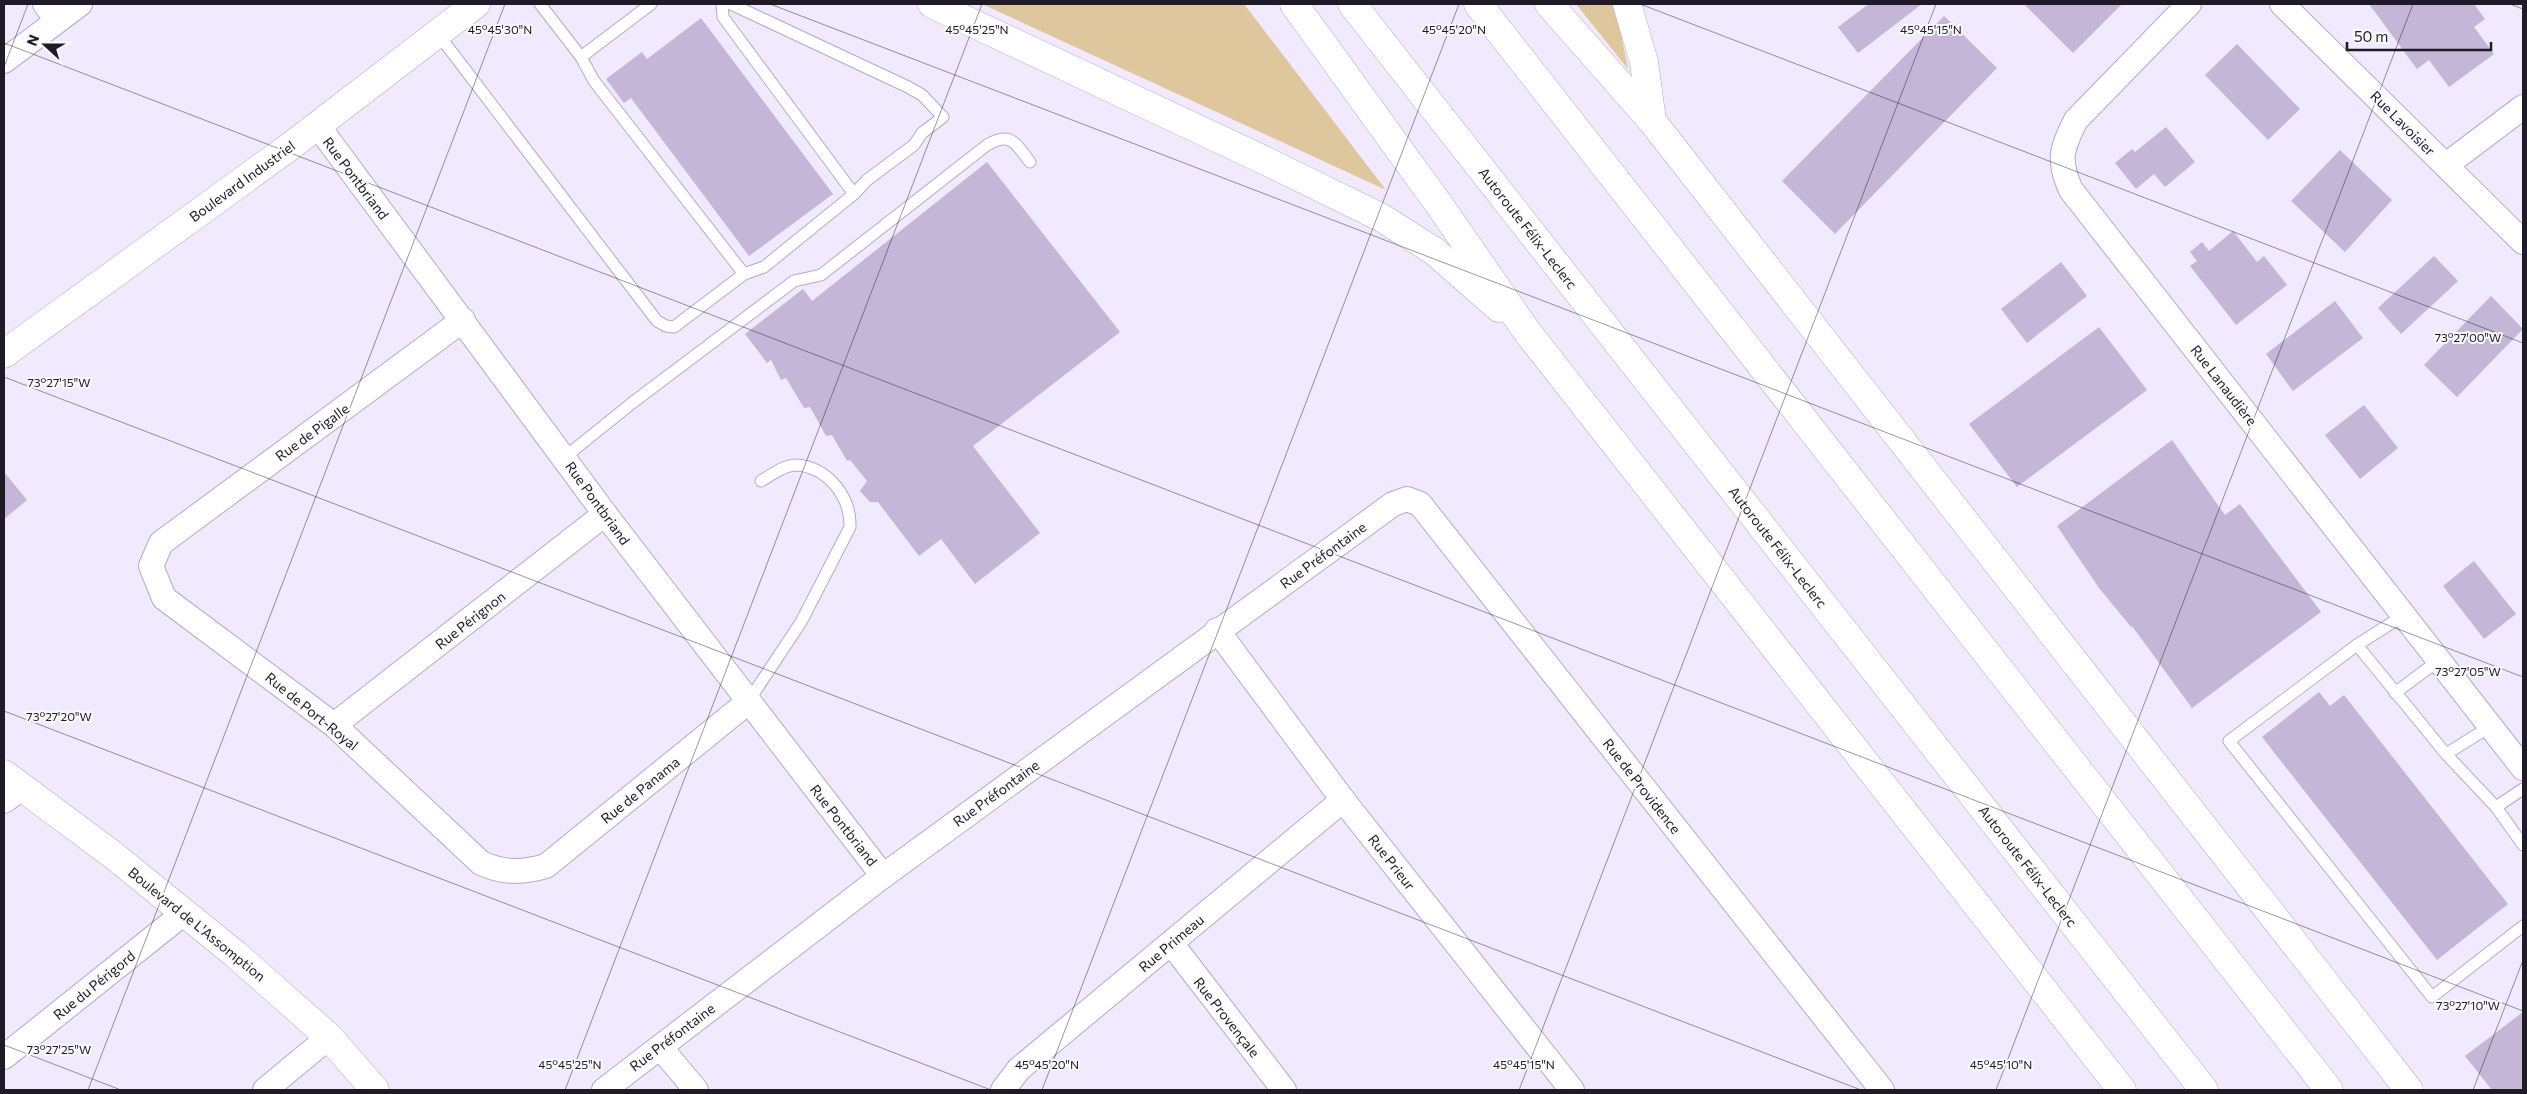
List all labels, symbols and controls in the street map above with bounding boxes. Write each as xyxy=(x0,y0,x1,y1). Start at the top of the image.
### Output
north arrow xyxy=(20,20,70,70)
scale bar xyxy=(2347,20,2491,52)
text: 45°45'30"N xyxy=(468,22,532,36)
text: 45°45'25"N xyxy=(945,22,1009,36)
text: 45°45'20"N xyxy=(1422,22,1486,36)
text: 45°45'15"N xyxy=(1900,22,1962,36)
text: 50 m xyxy=(2354,27,2388,45)
text: N xyxy=(23,32,42,48)
street label: Rue Lavoisier xyxy=(2367,87,2439,159)
street label: Rue Pontbriand xyxy=(319,133,393,223)
street label: Boulevard Industriel xyxy=(186,137,298,225)
street label: Autoroute Félix-Leclerc xyxy=(1475,164,1581,292)
text: 73°27'00"W xyxy=(2435,330,2501,344)
street label: Rue Lanaudière xyxy=(2187,341,2261,429)
text: 73°27'15"W xyxy=(28,375,90,389)
street label: Rue de Pigalle xyxy=(272,400,352,464)
street label: Rue Pontbriand xyxy=(562,458,634,548)
street label: Autoroute Félix-Leclerc xyxy=(1725,483,1831,611)
street label: Rue Préfontaine xyxy=(1277,518,1369,592)
street label: Rue Pérignon xyxy=(432,587,508,653)
text: 73°27'05"W xyxy=(2435,664,2501,678)
street label: Rue de Port-Royal xyxy=(262,668,362,754)
text: 73°27'20"W xyxy=(26,709,92,723)
street label: Rue de Providence xyxy=(1600,735,1684,837)
street label: Rue de Panama xyxy=(597,753,683,827)
street label: Rue Préfontaine xyxy=(950,756,1042,830)
street label: Rue Pontbriand xyxy=(807,781,881,869)
street label: Autoroute Félix-Leclerc xyxy=(1975,802,2081,930)
street label: Rue Prieur xyxy=(1365,831,1419,894)
street label: Boulevard de L'Assomption xyxy=(125,863,269,985)
street label: Rue Primeau xyxy=(1135,911,1207,975)
street label: Rue du Périgord xyxy=(50,947,138,1023)
street label: Rue Provençale xyxy=(1190,974,1264,1060)
text: 73°27'10"W xyxy=(2436,998,2500,1012)
street label: Rue Préfontaine xyxy=(626,999,718,1075)
text: 73°27'25"W xyxy=(27,1042,91,1056)
text: 45°45'25"N xyxy=(538,1057,602,1071)
text: 45°45'20"N xyxy=(1015,1057,1079,1071)
text: 45°45'15"N xyxy=(1493,1057,1555,1071)
text: 45°45'10"N xyxy=(1970,1057,2032,1071)

